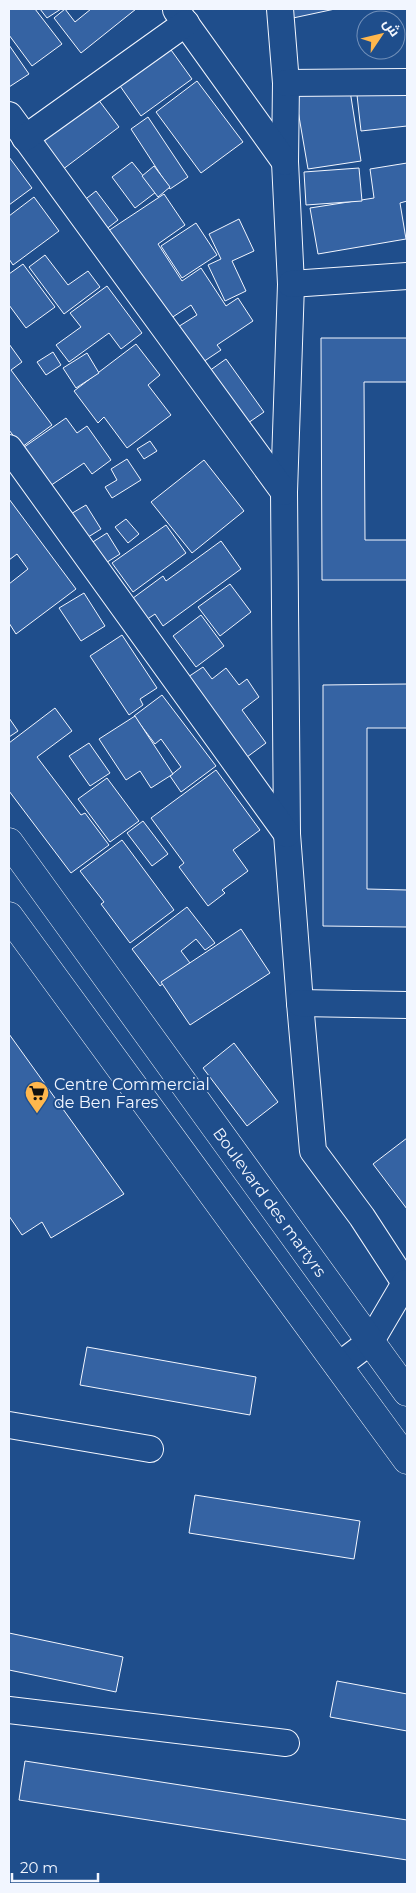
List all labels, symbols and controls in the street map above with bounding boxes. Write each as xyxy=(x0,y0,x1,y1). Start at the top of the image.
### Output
north arrow xyxy=(356,10,406,60)
text: ش xyxy=(379,15,404,40)
place label: Centre Commercial de Ben Fares xyxy=(54,1075,210,1112)
supermarket icon: Centre Commercial de Ben Fares xyxy=(24,1080,50,1114)
street label: Boulevard des martyrs xyxy=(209,1124,330,1281)
scale bar xyxy=(12,1850,99,1882)
text: 20 m xyxy=(20,1858,58,1877)

